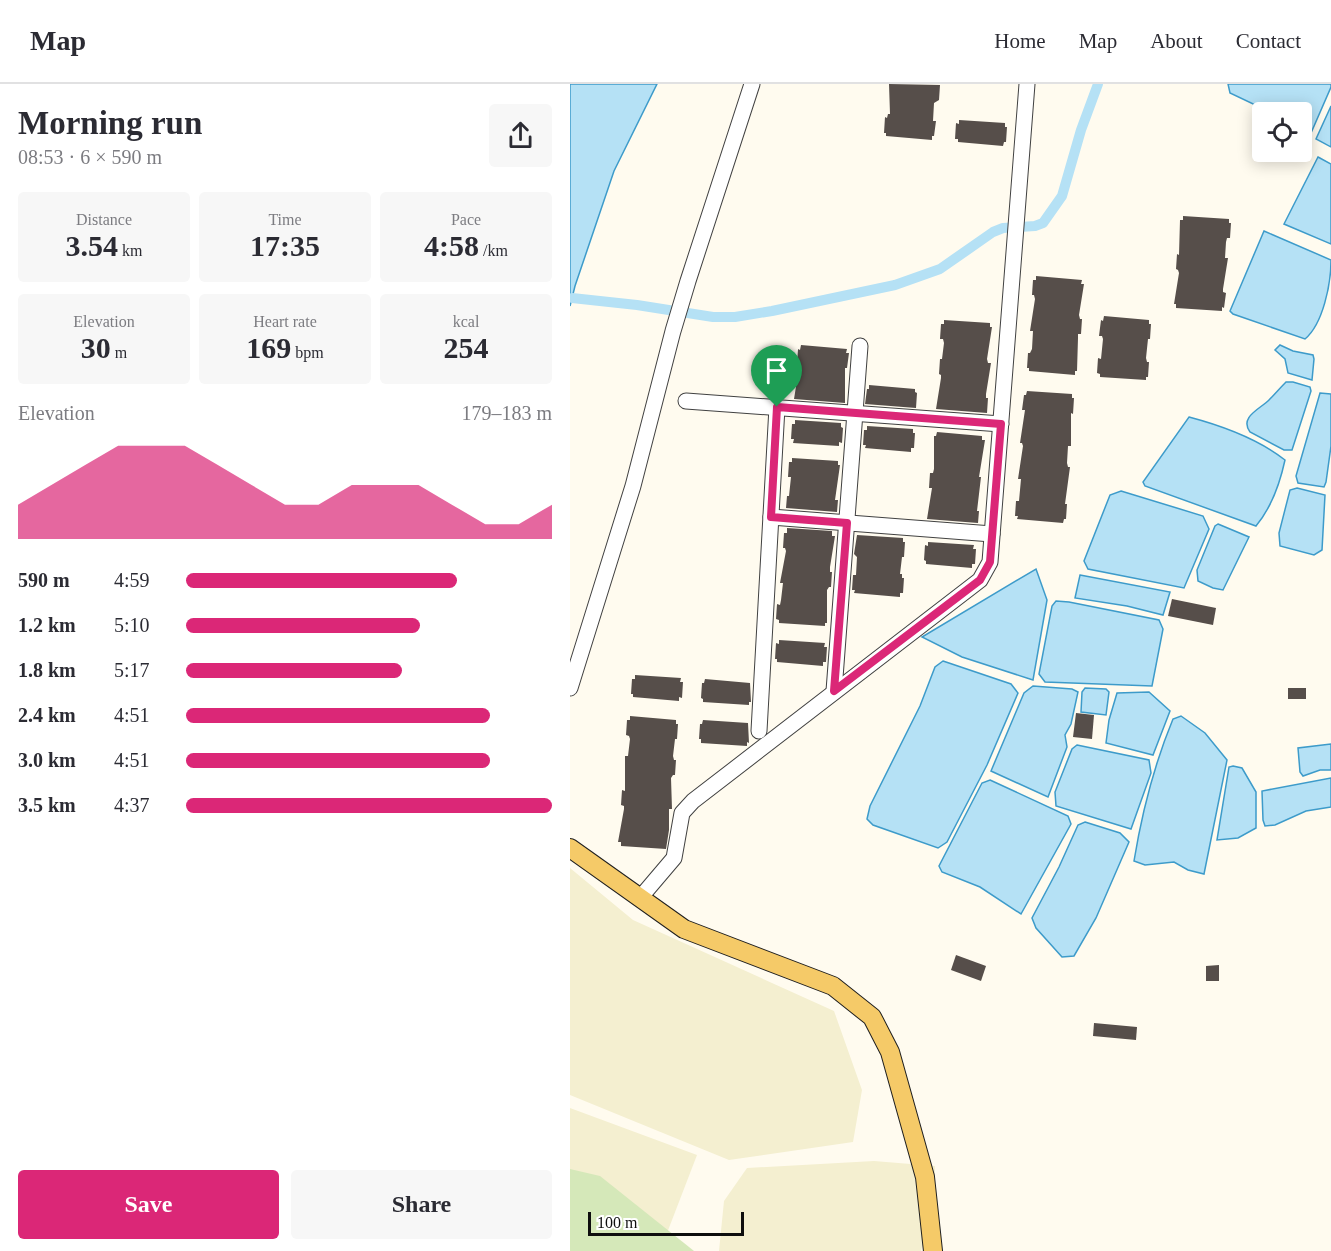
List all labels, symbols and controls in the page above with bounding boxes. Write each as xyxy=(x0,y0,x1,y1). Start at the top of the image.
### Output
text: Map xyxy=(30,25,86,56)
text: Home xyxy=(994,29,1046,53)
text: Map xyxy=(1079,29,1117,53)
text: About xyxy=(1150,29,1203,53)
text: Contact xyxy=(1236,29,1301,53)
map controls xyxy=(1252,102,1312,162)
button: locate xyxy=(1252,102,1312,162)
button: share xyxy=(489,104,552,167)
text: Morning run xyxy=(18,105,202,141)
text: 08:53 · 6 × 590 m xyxy=(18,146,162,168)
text: Distance xyxy=(76,211,132,228)
text: Time xyxy=(268,211,302,228)
text: Pace xyxy=(451,211,481,228)
text: 3.54 xyxy=(66,229,118,262)
text: 17:35 xyxy=(250,229,320,262)
text: 4:58 xyxy=(424,229,479,262)
text: km xyxy=(118,242,142,259)
text: /km xyxy=(479,242,508,259)
text: Elevation xyxy=(73,313,135,330)
text: Heart rate xyxy=(253,313,317,330)
text: kcal xyxy=(453,313,479,330)
text: 30 xyxy=(81,331,111,364)
text: 169 xyxy=(246,331,291,364)
text: 254 xyxy=(444,331,489,364)
text: m xyxy=(111,344,127,361)
text: bpm xyxy=(291,344,324,361)
pin xyxy=(751,345,802,407)
icon: arrive xyxy=(760,354,793,387)
text: Elevation xyxy=(18,402,95,424)
text: 179–183 m xyxy=(461,402,552,424)
text: 590 m xyxy=(18,569,70,591)
text: 4:59 xyxy=(114,569,150,591)
text: 1.2 km xyxy=(18,614,76,636)
text: 5:10 xyxy=(114,614,150,636)
text: 1.8 km xyxy=(18,659,76,681)
text: 5:17 xyxy=(114,659,150,681)
text: 2.4 km xyxy=(18,704,76,726)
text: 4:51 xyxy=(114,704,150,726)
text: 3.0 km xyxy=(18,749,76,771)
text: 4:51 xyxy=(114,749,150,771)
text: 3.5 km xyxy=(18,794,76,816)
text: 4:37 xyxy=(114,794,150,816)
button: Save xyxy=(18,1170,279,1239)
button: Share xyxy=(291,1170,552,1239)
scale bar xyxy=(588,1209,744,1236)
text: 100 m xyxy=(597,1214,637,1231)

